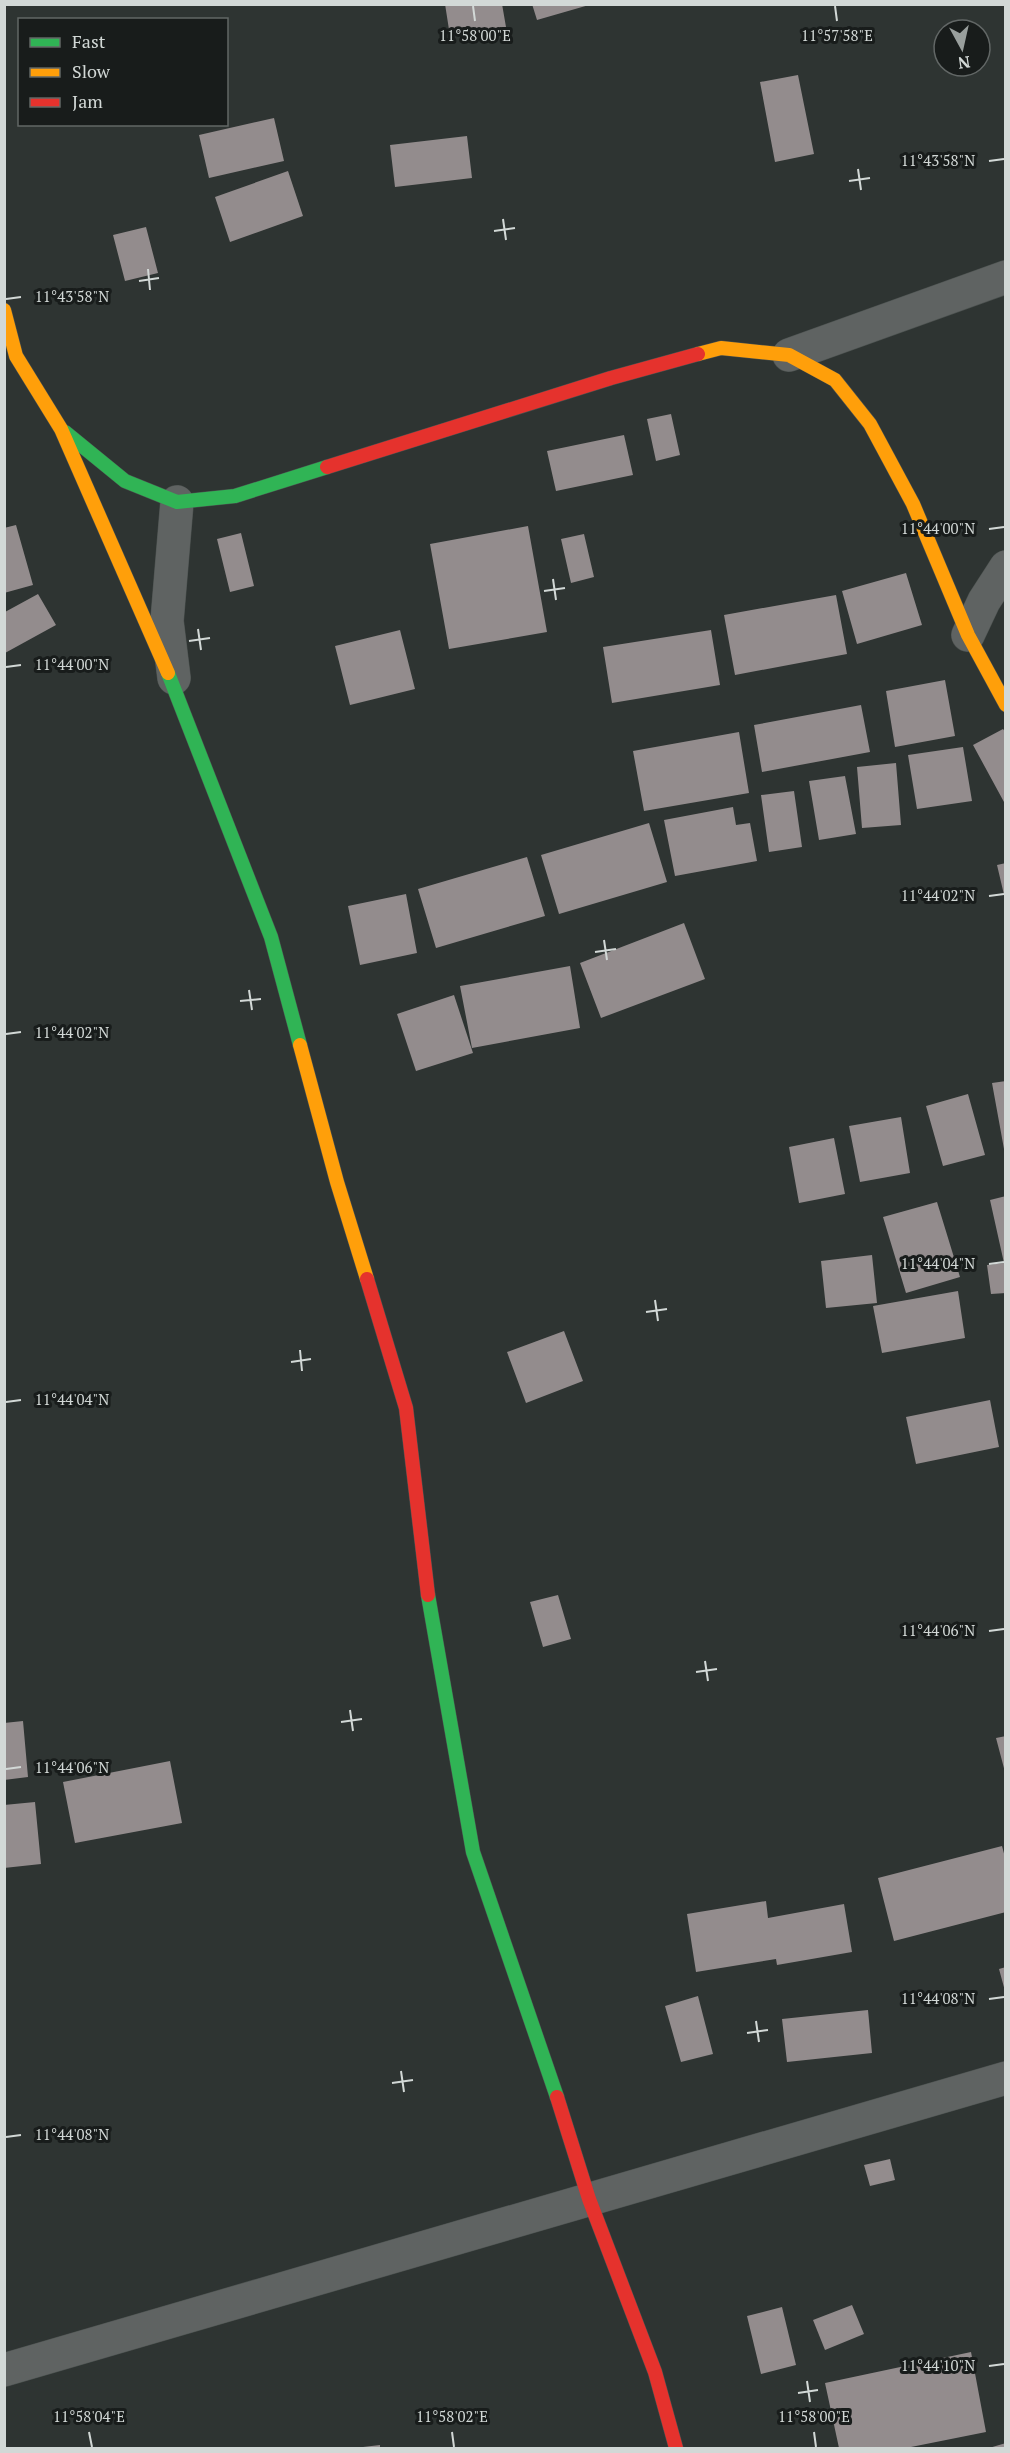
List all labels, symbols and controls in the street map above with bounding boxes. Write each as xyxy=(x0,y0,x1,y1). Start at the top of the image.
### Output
legend xyxy=(18,18,228,126)
north arrow xyxy=(932,18,992,78)
text: 11°58'00"E xyxy=(439,25,511,45)
text: 11°57'58"E xyxy=(801,25,873,45)
text: Fast xyxy=(72,29,106,53)
text: N xyxy=(957,51,972,75)
text: Slow xyxy=(72,59,111,83)
text: Jam xyxy=(72,89,103,113)
text: 11°43'58"N xyxy=(901,150,975,170)
text: 11°43'58"N xyxy=(35,286,109,306)
text: 11°44'00"N xyxy=(901,518,975,538)
text: 11°44'00"N xyxy=(35,654,109,674)
text: 11°44'02"N xyxy=(901,885,975,905)
text: 11°44'02"N xyxy=(35,1022,109,1042)
text: 11°44'04"N xyxy=(901,1253,975,1273)
text: 11°44'04"N xyxy=(35,1389,109,1409)
text: 11°44'06"N xyxy=(901,1620,975,1640)
text: 11°44'06"N xyxy=(35,1757,109,1777)
text: 11°44'08"N xyxy=(901,1988,975,2008)
text: 11°44'08"N xyxy=(35,2124,109,2144)
text: 11°44'10"N xyxy=(901,2355,975,2375)
text: 11°58'04"E xyxy=(53,2406,125,2426)
text: 11°58'02"E xyxy=(416,2406,488,2426)
text: 11°58'00"E xyxy=(778,2406,850,2426)

